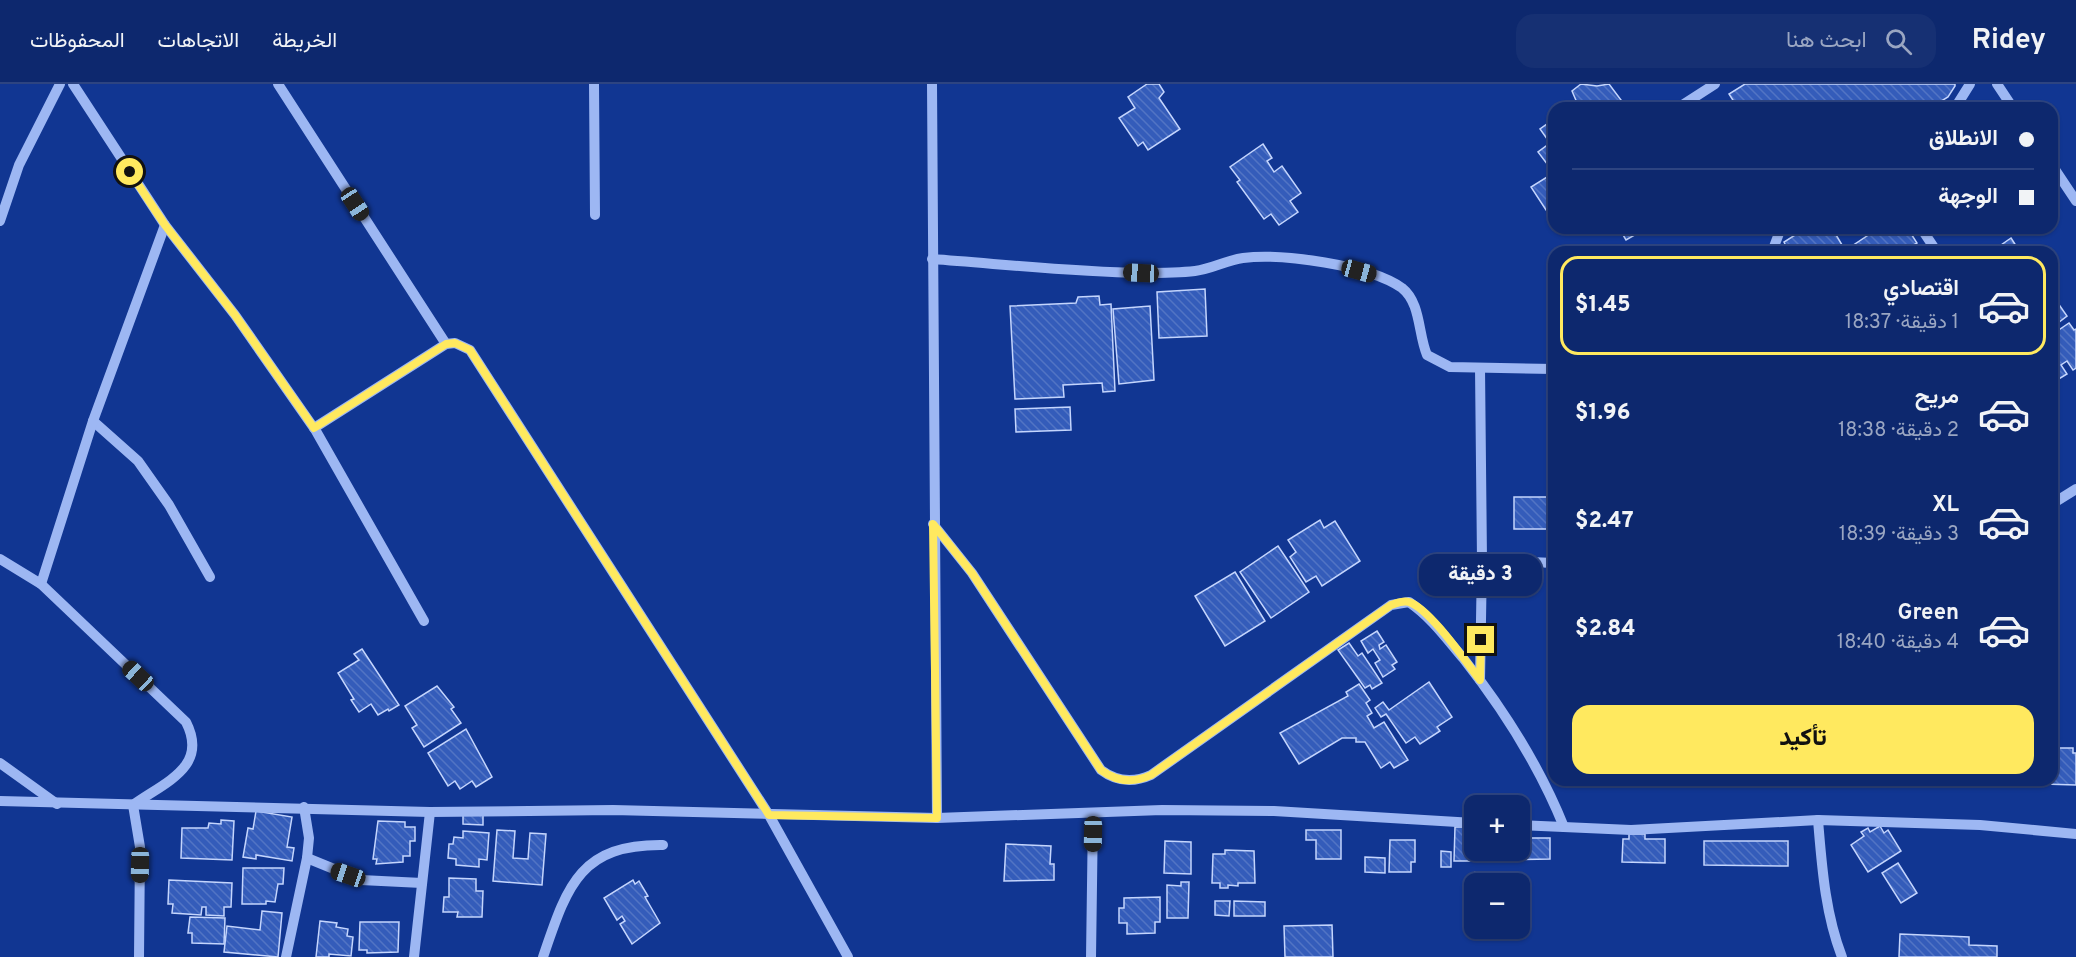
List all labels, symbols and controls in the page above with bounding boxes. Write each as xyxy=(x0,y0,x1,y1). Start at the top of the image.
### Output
search box xyxy=(1516,14,1936,68)
text: Ridey xyxy=(1972,23,2046,59)
icon: search xyxy=(1882,25,1915,58)
text: المحفوظات xyxy=(30,28,125,55)
text: الاتجاهات xyxy=(158,28,239,55)
text: الخريطة xyxy=(272,28,337,55)
text: ابحث هنا xyxy=(1786,28,1867,55)
text: الانطلاق xyxy=(1929,126,1998,153)
route start xyxy=(116,158,143,185)
car xyxy=(338,184,372,224)
text: الوجهة xyxy=(1938,184,1998,211)
car xyxy=(1339,258,1379,284)
car xyxy=(1123,263,1159,283)
text: اقتصادي xyxy=(1883,276,1959,303)
icon: car xyxy=(1977,279,2031,333)
text: $1.45 xyxy=(1575,292,1631,319)
text: 1 دقيقة · 18:37 xyxy=(1845,310,1959,336)
text: مريح xyxy=(1915,384,1959,411)
icon: car xyxy=(1977,387,2031,441)
text: $1.96 xyxy=(1575,400,1630,427)
text: 2 دقيقة · 18:38 xyxy=(1838,418,1959,444)
text: XL xyxy=(1932,492,1959,519)
icon: car xyxy=(1977,495,2031,549)
text: $2.47 xyxy=(1575,508,1634,535)
text: 3 دقيقة · 18:39 xyxy=(1839,522,1959,548)
callout: 3 دقيقة xyxy=(1420,553,1543,595)
text: 3 دقيقة xyxy=(1448,562,1513,588)
text: Green xyxy=(1897,600,1959,627)
icon: car xyxy=(1977,603,2031,657)
text: $2.84 xyxy=(1575,616,1636,643)
route end xyxy=(1467,626,1494,653)
text: 4 دقيقة · 18:40 xyxy=(1837,630,1959,656)
car xyxy=(119,657,157,695)
button: تأكيد xyxy=(1572,705,2034,774)
map controls xyxy=(1464,795,1530,939)
button: + xyxy=(1464,795,1530,861)
car xyxy=(1084,816,1102,852)
car xyxy=(131,847,149,883)
car xyxy=(328,861,368,889)
button: − xyxy=(1464,873,1530,939)

